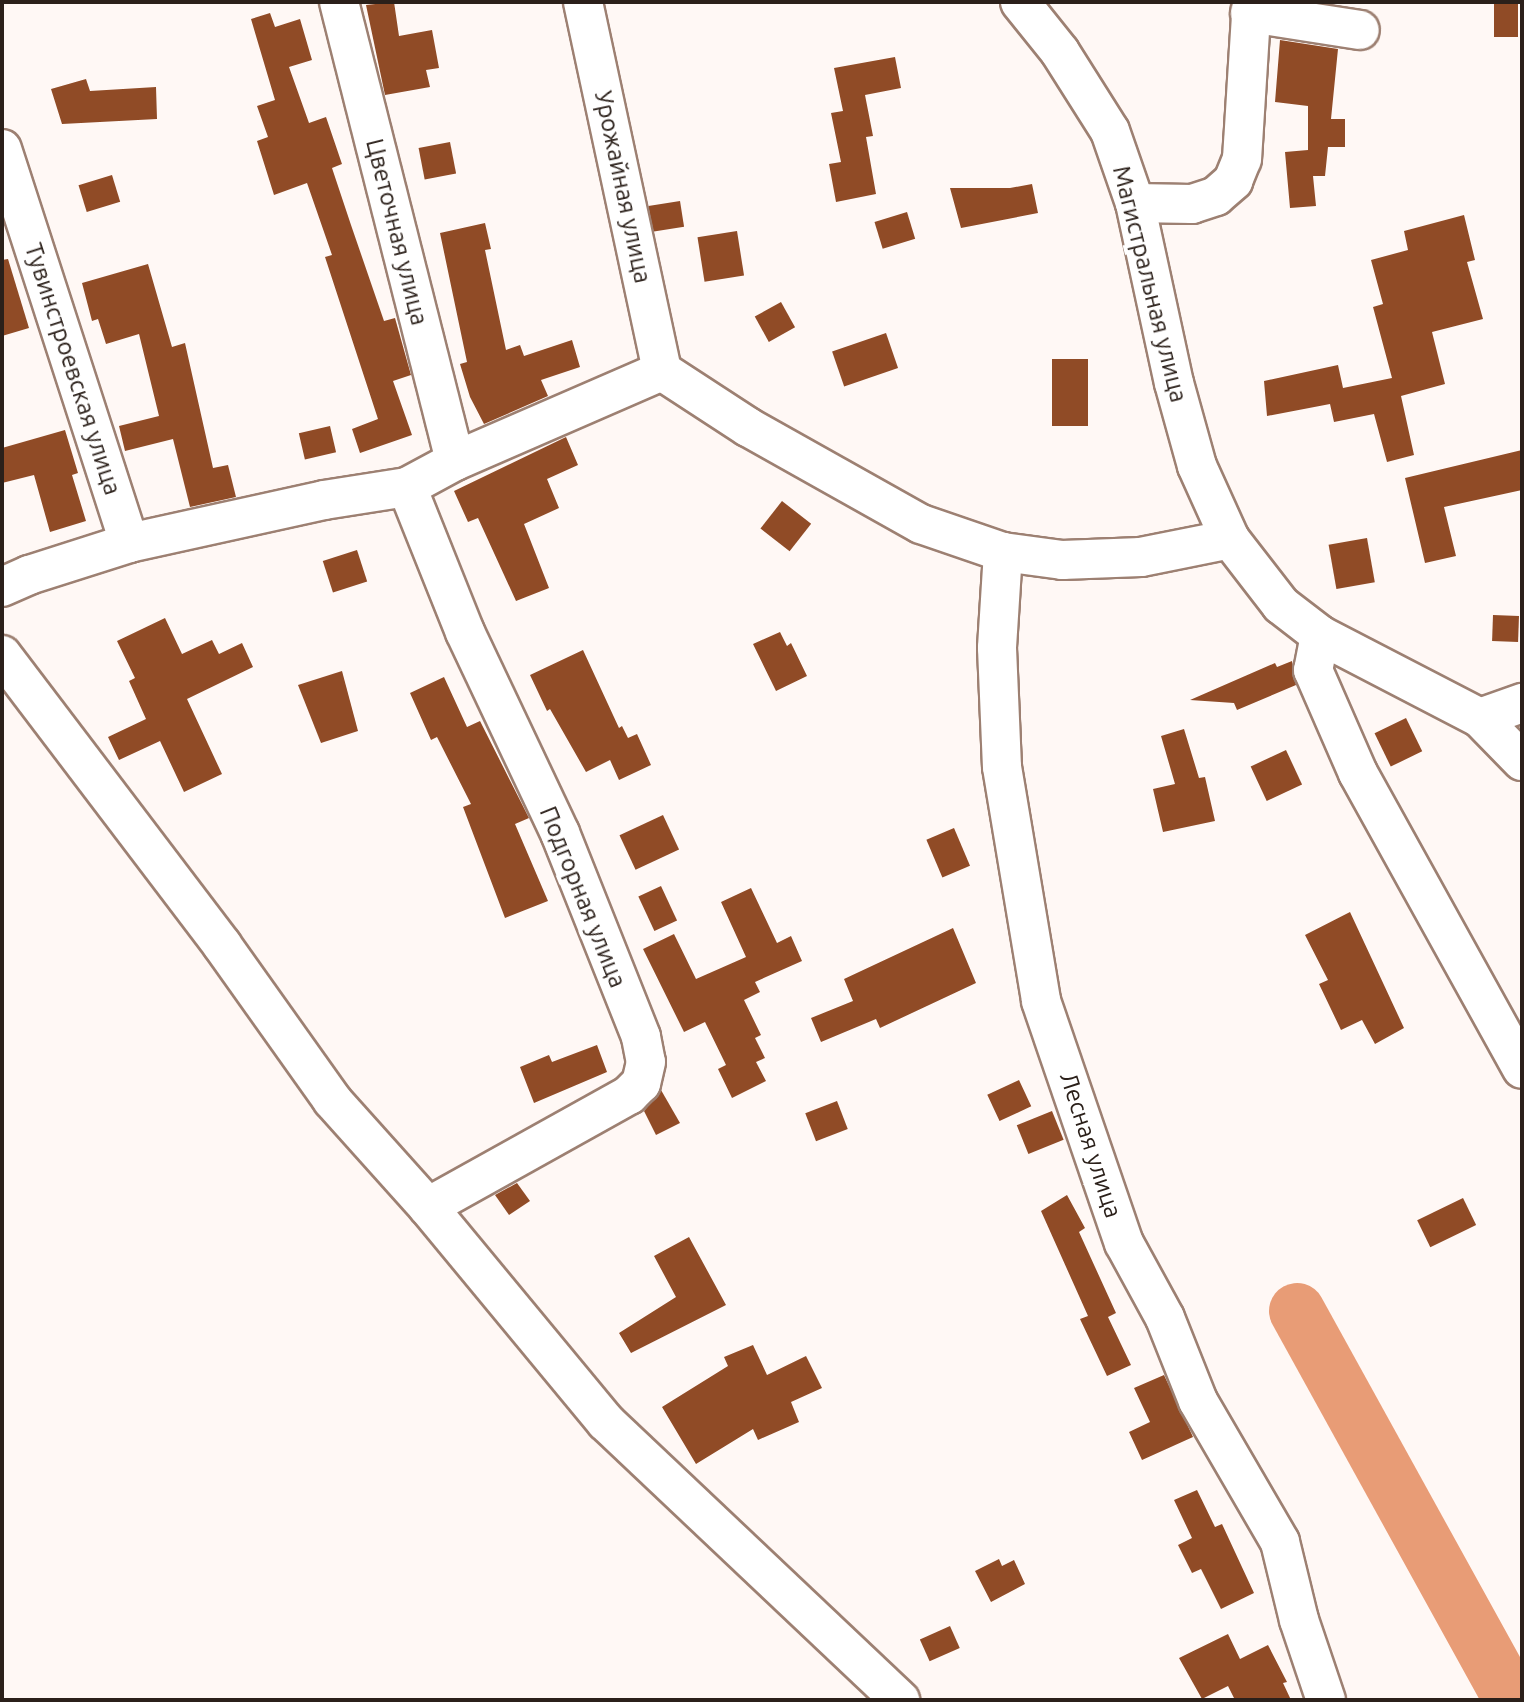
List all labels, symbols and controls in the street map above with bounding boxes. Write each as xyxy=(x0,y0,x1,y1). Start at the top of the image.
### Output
street label: Урожайная улица xyxy=(589,88,657,286)
street label: Цветочная улица xyxy=(360,136,434,328)
street label: Магистральная улица xyxy=(1107,163,1193,405)
street label: Тувинстроевская улица xyxy=(19,240,127,498)
street label: Подгорная улица xyxy=(534,802,632,992)
street label: Лесная улица xyxy=(1054,1069,1128,1221)

